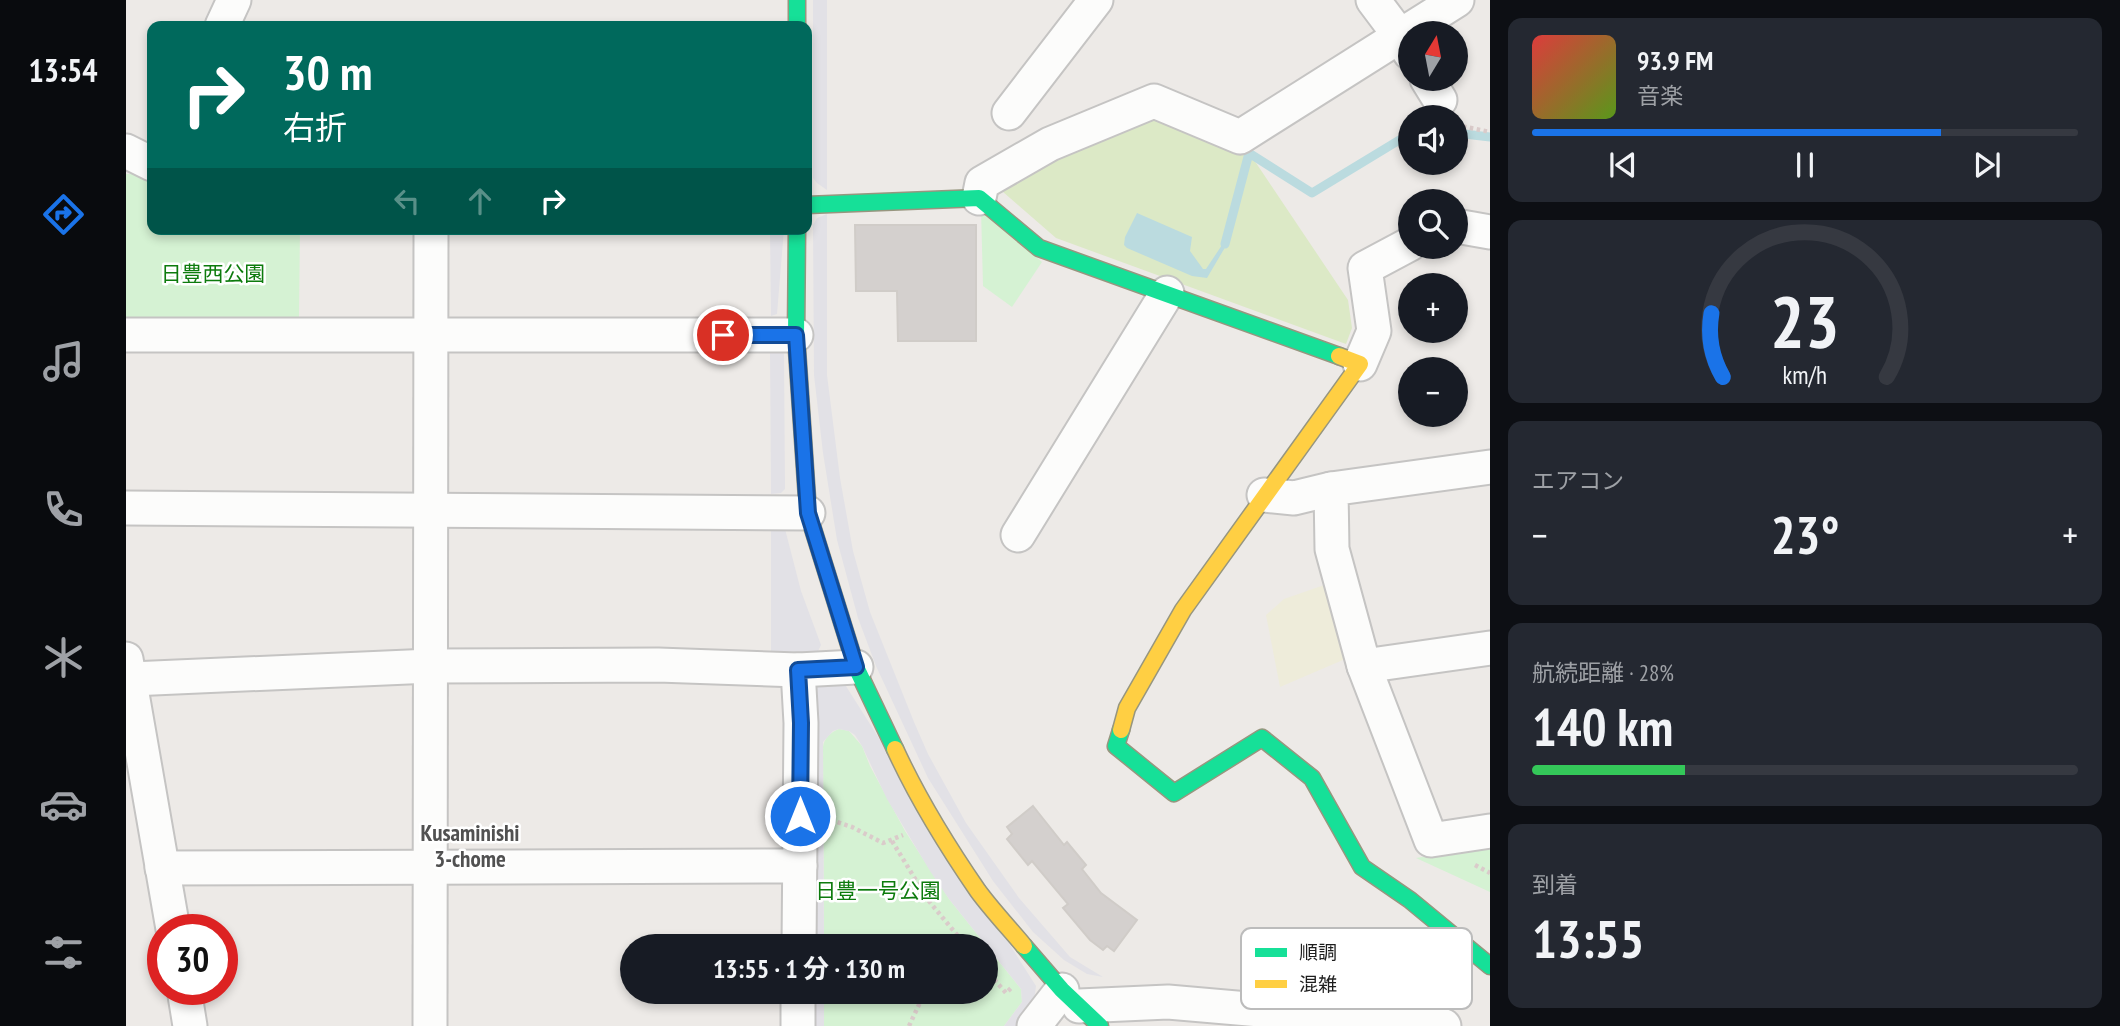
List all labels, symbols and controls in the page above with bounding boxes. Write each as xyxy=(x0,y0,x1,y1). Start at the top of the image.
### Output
north arrow xyxy=(1398,21,1468,91)
map controls xyxy=(1398,21,1468,427)
text: 30 m xyxy=(283,40,372,104)
text: 93.9 FM xyxy=(1637,44,1713,77)
text: 13:54 xyxy=(28,49,98,91)
icon: right xyxy=(168,49,259,140)
text: 音楽 xyxy=(1637,81,1683,110)
button: sound xyxy=(1398,105,1468,175)
text: 右折 xyxy=(283,106,347,148)
icon: previous xyxy=(1604,146,1642,184)
icon: pause xyxy=(1786,146,1824,184)
icon: next xyxy=(1968,146,2006,184)
icon: left xyxy=(388,182,426,220)
icon: ahead xyxy=(461,182,499,220)
icon: right xyxy=(534,182,572,220)
button: search xyxy=(1398,189,1468,259)
icon: directions xyxy=(39,190,88,239)
park label: 日豊西公園 xyxy=(161,260,266,287)
button: + xyxy=(1398,273,1468,343)
text: 23 xyxy=(1770,274,1840,368)
pin xyxy=(693,305,753,365)
icon: arrive xyxy=(704,316,742,354)
icon: music xyxy=(39,337,88,386)
button: − xyxy=(1398,357,1468,427)
text: km/h xyxy=(1783,359,1827,391)
text: エアコン xyxy=(1532,466,1624,495)
icon: phone xyxy=(39,485,88,534)
text: 23° xyxy=(1771,501,1839,568)
text: − xyxy=(1532,510,1548,559)
text: + xyxy=(2062,510,2078,559)
icon: climate xyxy=(39,633,88,682)
text: 航続距離 · 28% xyxy=(1532,658,1674,687)
text: 140 km xyxy=(1532,693,1673,760)
position arrow xyxy=(763,779,837,853)
icon: car xyxy=(39,780,88,829)
district label: Kusaminishi 3-chome xyxy=(421,818,519,873)
text: 到着 xyxy=(1532,870,1578,899)
park label: 日豊一号公園 xyxy=(815,877,941,904)
text: 13:55 xyxy=(1532,905,1644,972)
speed limit sign: 30 xyxy=(147,914,238,1005)
icon: filters xyxy=(39,928,88,977)
legend xyxy=(1241,928,1472,1009)
text: 順調 xyxy=(1299,940,1337,964)
text: 13:55 · 1 分 · 130 m xyxy=(713,952,905,985)
text: 混雑 xyxy=(1299,972,1337,996)

